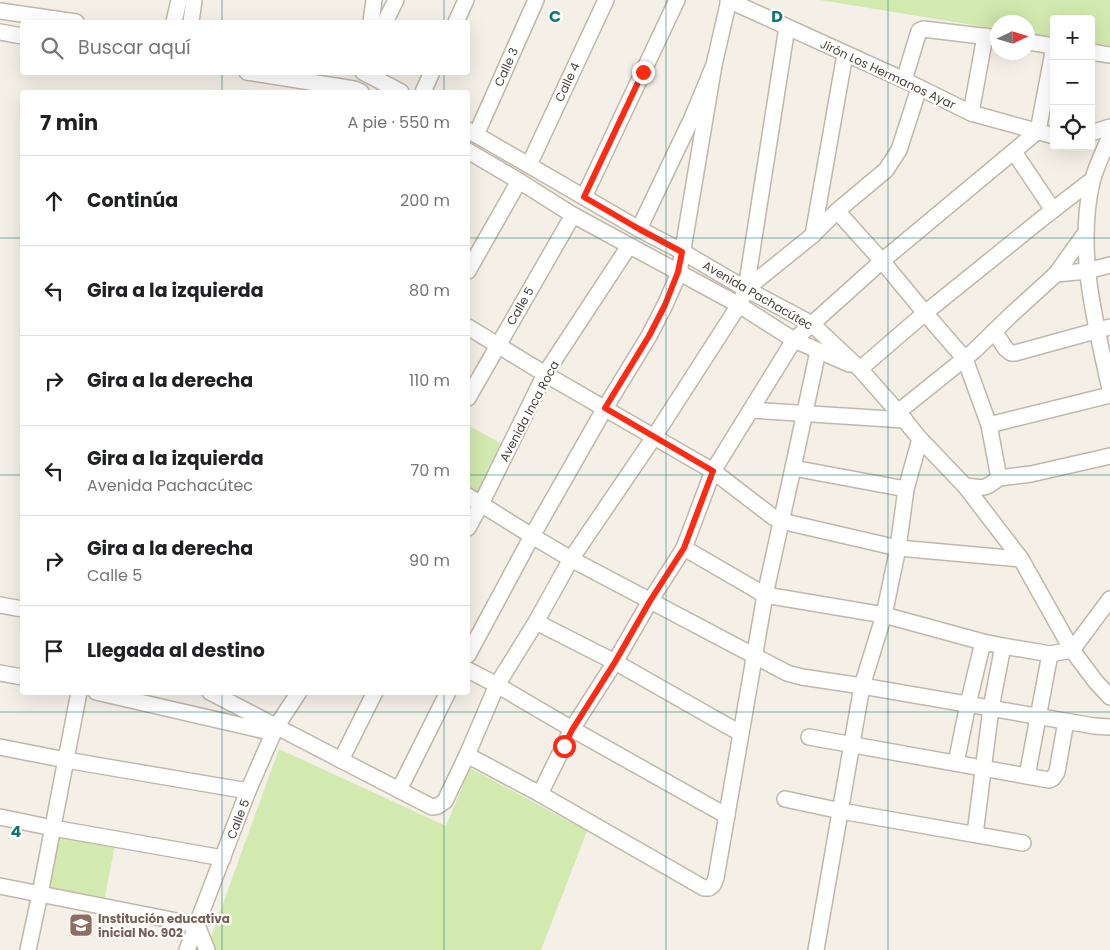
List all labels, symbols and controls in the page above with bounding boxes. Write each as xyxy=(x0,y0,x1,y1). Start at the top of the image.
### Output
text: C xyxy=(549,5,561,28)
text: D xyxy=(771,5,783,28)
north arrow xyxy=(990,15,1035,60)
map controls xyxy=(1050,15,1095,150)
button: + xyxy=(1050,15,1095,60)
search box xyxy=(20,20,470,75)
icon: search xyxy=(38,34,66,62)
text: Buscar aquí xyxy=(78,34,191,61)
street label: Jirón Los Hermanos Ayar xyxy=(818,35,959,113)
street label: Calle 3 xyxy=(490,45,522,89)
street label: Calle 4 xyxy=(551,59,584,104)
button: − xyxy=(1050,60,1095,105)
route end xyxy=(632,61,655,84)
button: locate xyxy=(1050,105,1095,150)
text: 7 min xyxy=(40,108,98,137)
text: A pie · 550 m xyxy=(347,111,450,134)
icon: ahead xyxy=(40,187,68,215)
text: Continúa xyxy=(87,187,178,214)
text: 200 m xyxy=(400,189,450,212)
street label: Avenida Pachacútec xyxy=(700,257,816,333)
icon: left xyxy=(40,277,68,305)
text: Gira a la izquierda xyxy=(87,277,264,304)
text: 80 m xyxy=(409,279,450,302)
street label: Calle 5 xyxy=(502,284,538,328)
street label: Avenida Inca Roca xyxy=(495,358,563,464)
icon: right xyxy=(40,367,68,395)
text: Gira a la derecha xyxy=(87,367,253,394)
text: 110 m xyxy=(409,369,450,392)
text: Gira a la izquierda xyxy=(87,445,264,472)
icon: left xyxy=(40,457,68,485)
text: 70 m xyxy=(410,459,450,482)
text: Avenida Pachacútec xyxy=(87,474,253,497)
text: Gira a la derecha xyxy=(87,535,253,562)
icon: right xyxy=(40,547,68,575)
text: 90 m xyxy=(409,549,450,572)
text: Calle 5 xyxy=(87,564,142,587)
icon: arrive xyxy=(40,637,68,665)
text: Llegada al destino xyxy=(87,637,265,664)
route start xyxy=(553,735,576,758)
street label: Calle 5 xyxy=(223,797,253,841)
text: 4 xyxy=(11,820,22,843)
place label: Institución educativa inicial No. 902 xyxy=(98,910,230,941)
school or university icon: Institución educativa inicial No. 902 xyxy=(68,912,94,938)

